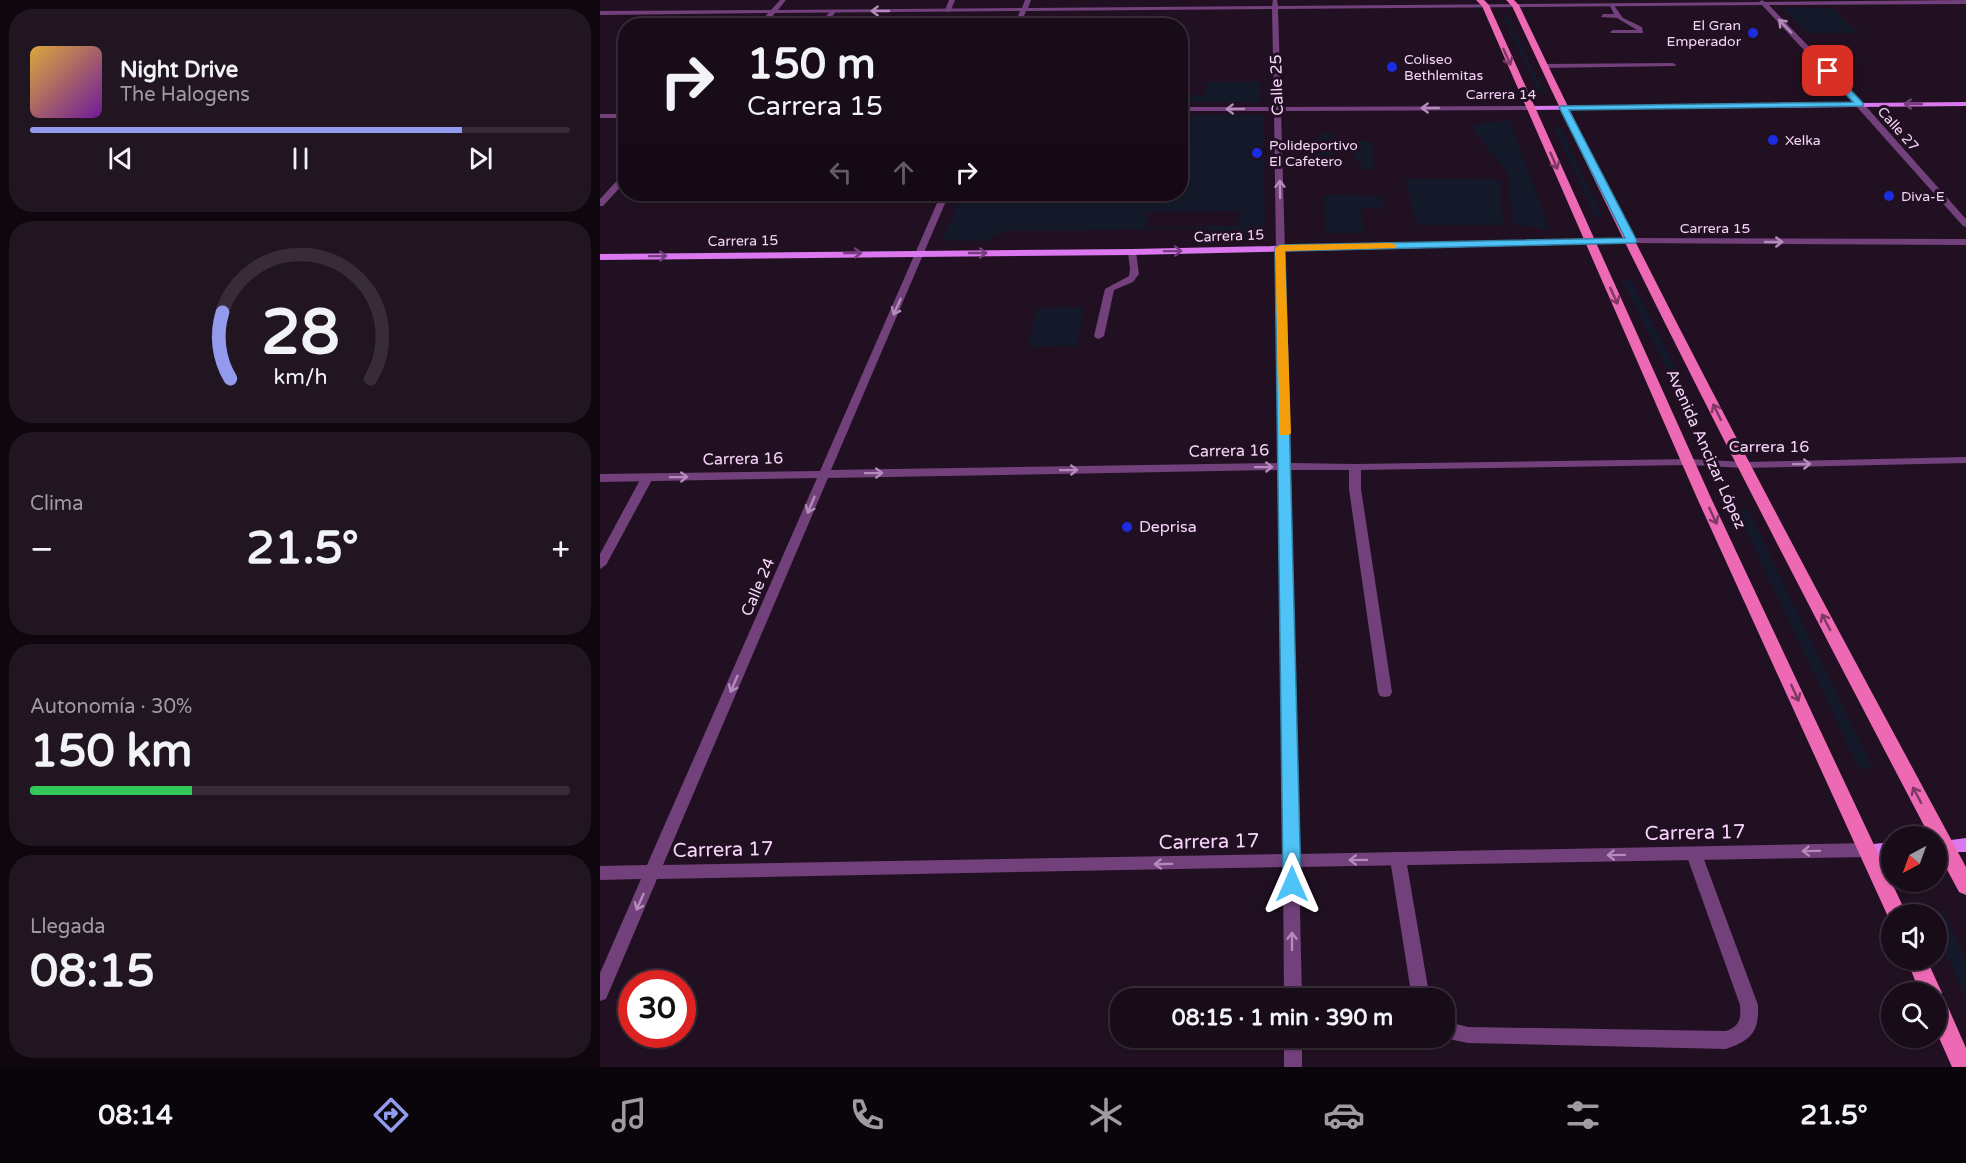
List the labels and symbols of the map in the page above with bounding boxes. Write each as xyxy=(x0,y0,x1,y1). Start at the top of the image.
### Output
one-way arrow xyxy=(871,5,891,17)
place label: El Gran Emperador xyxy=(1667,17,1742,50)
one-way arrow xyxy=(1778,18,1792,33)
marker: El Gran Emperador xyxy=(1746,26,1760,40)
pin xyxy=(1802,45,1853,96)
one-way arrow xyxy=(1502,47,1514,65)
place label: Coliseo Bethlemitas xyxy=(1404,51,1483,84)
street label: Calle 25 xyxy=(1266,54,1288,116)
marker: Coliseo Bethlemitas xyxy=(1385,60,1399,74)
street label: Carrera 14 xyxy=(1466,86,1536,103)
one-way arrow xyxy=(1904,98,1924,110)
one-way arrow xyxy=(1420,102,1440,114)
one-way arrow xyxy=(1225,103,1245,115)
street label: Calle 27 xyxy=(1874,103,1922,155)
place label: Xelka xyxy=(1785,132,1821,149)
marker: Xelka xyxy=(1766,133,1780,147)
place label: Polideportivo El Cafetero xyxy=(1269,137,1358,170)
marker: Polideportivo El Cafetero xyxy=(1250,146,1264,160)
one-way arrow xyxy=(1549,152,1560,170)
one-way arrow xyxy=(1274,180,1285,200)
place label: Diva-E xyxy=(1901,188,1945,205)
marker: Diva-E xyxy=(1882,189,1896,203)
street label: Carrera 15 xyxy=(1680,220,1750,237)
street label: Carrera 15 xyxy=(1193,226,1265,246)
street label: Carrera 15 xyxy=(708,232,778,250)
one-way arrow xyxy=(1764,236,1784,248)
one-way arrow xyxy=(1162,245,1182,257)
one-way arrow xyxy=(967,247,987,259)
one-way arrow xyxy=(843,248,863,259)
one-way arrow xyxy=(648,250,668,262)
one-way arrow xyxy=(1608,287,1620,305)
one-way arrow xyxy=(891,298,902,316)
street label: Avenida Ancizar López xyxy=(1662,366,1750,532)
one-way arrow xyxy=(1711,403,1723,421)
street label: Carrera 16 xyxy=(1729,437,1809,457)
street label: Carrera 16 xyxy=(1189,440,1269,462)
street label: Carrera 16 xyxy=(703,448,783,470)
one-way arrow xyxy=(1792,458,1812,469)
one-way arrow xyxy=(1254,461,1274,472)
one-way arrow xyxy=(1059,464,1079,476)
one-way arrow xyxy=(864,467,884,479)
one-way arrow xyxy=(669,471,689,483)
one-way arrow xyxy=(805,496,816,514)
one-way arrow xyxy=(1707,507,1719,525)
place label: Deprisa xyxy=(1139,517,1197,537)
marker: Deprisa xyxy=(1120,520,1134,534)
street label: Calle 24 xyxy=(737,555,779,619)
one-way arrow xyxy=(1820,614,1831,632)
one-way arrow xyxy=(728,675,739,693)
one-way arrow xyxy=(1790,683,1802,701)
one-way arrow xyxy=(1911,786,1922,804)
street label: Carrera 17 xyxy=(1644,820,1746,846)
north arrow xyxy=(1881,826,1947,892)
street label: Carrera 17 xyxy=(1158,829,1260,855)
street label: Carrera 17 xyxy=(672,837,774,863)
one-way arrow xyxy=(1801,846,1821,857)
one-way arrow xyxy=(1606,849,1626,861)
position arrow xyxy=(1260,852,1324,916)
one-way arrow xyxy=(1348,854,1368,866)
one-way arrow xyxy=(1153,858,1173,869)
one-way arrow xyxy=(634,892,645,911)
one-way arrow xyxy=(1286,931,1298,951)
speed limit sign: 30 xyxy=(618,970,696,1048)

